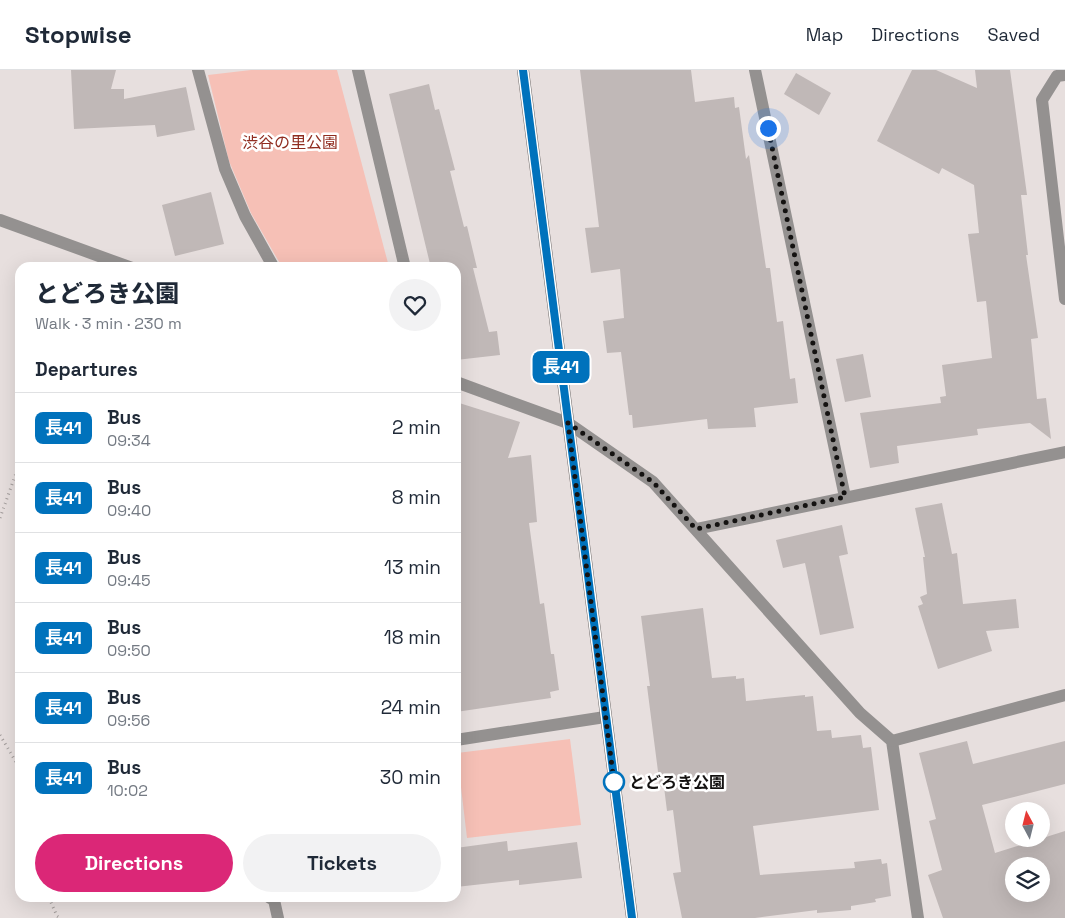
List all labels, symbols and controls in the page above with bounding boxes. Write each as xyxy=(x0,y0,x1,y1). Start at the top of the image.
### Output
text: Stopwise xyxy=(25,19,132,50)
text: Map xyxy=(806,23,843,46)
text: Directions xyxy=(871,23,960,46)
text: Saved xyxy=(988,23,1040,46)
your location xyxy=(756,116,781,141)
park label: 渋谷の里公園 xyxy=(242,132,338,153)
text: とどろき公園 xyxy=(35,278,179,309)
button: heart xyxy=(389,279,441,331)
text: Walk · 3 min · 230 m xyxy=(35,313,182,334)
line badge: 長41 xyxy=(532,351,590,383)
text: 長41 xyxy=(543,355,579,378)
text: Departures xyxy=(35,357,138,382)
text: Bus xyxy=(107,405,141,430)
text: 2 min xyxy=(392,415,441,440)
text: 長41 xyxy=(45,416,82,439)
text: 09:34 xyxy=(107,430,151,451)
text: Bus xyxy=(107,475,141,500)
text: 8 min xyxy=(392,485,441,510)
text: 長41 xyxy=(45,486,82,509)
text: 09:40 xyxy=(107,500,151,521)
text: Bus xyxy=(107,545,141,570)
text: 13 min xyxy=(384,555,441,580)
text: 長41 xyxy=(45,556,82,579)
text: 09:45 xyxy=(107,570,151,591)
text: Bus xyxy=(107,615,141,640)
text: 18 min xyxy=(384,625,441,650)
text: 長41 xyxy=(45,626,82,649)
text: 09:50 xyxy=(107,640,151,661)
text: Bus xyxy=(107,685,141,710)
text: 24 min xyxy=(381,695,441,720)
text: 長41 xyxy=(45,696,82,719)
text: 09:56 xyxy=(107,710,150,731)
text: Bus xyxy=(107,755,141,780)
text: 30 min xyxy=(380,765,441,790)
text: 長41 xyxy=(45,766,82,789)
marker: とどろき公園 xyxy=(603,771,625,793)
place label: とどろき公園 xyxy=(629,772,725,793)
text: 10:02 xyxy=(107,780,148,801)
north arrow xyxy=(1005,802,1050,848)
map controls xyxy=(1005,802,1050,902)
button: Directions xyxy=(35,834,233,892)
button: Tickets xyxy=(243,834,441,892)
button: layers xyxy=(1005,857,1050,902)

